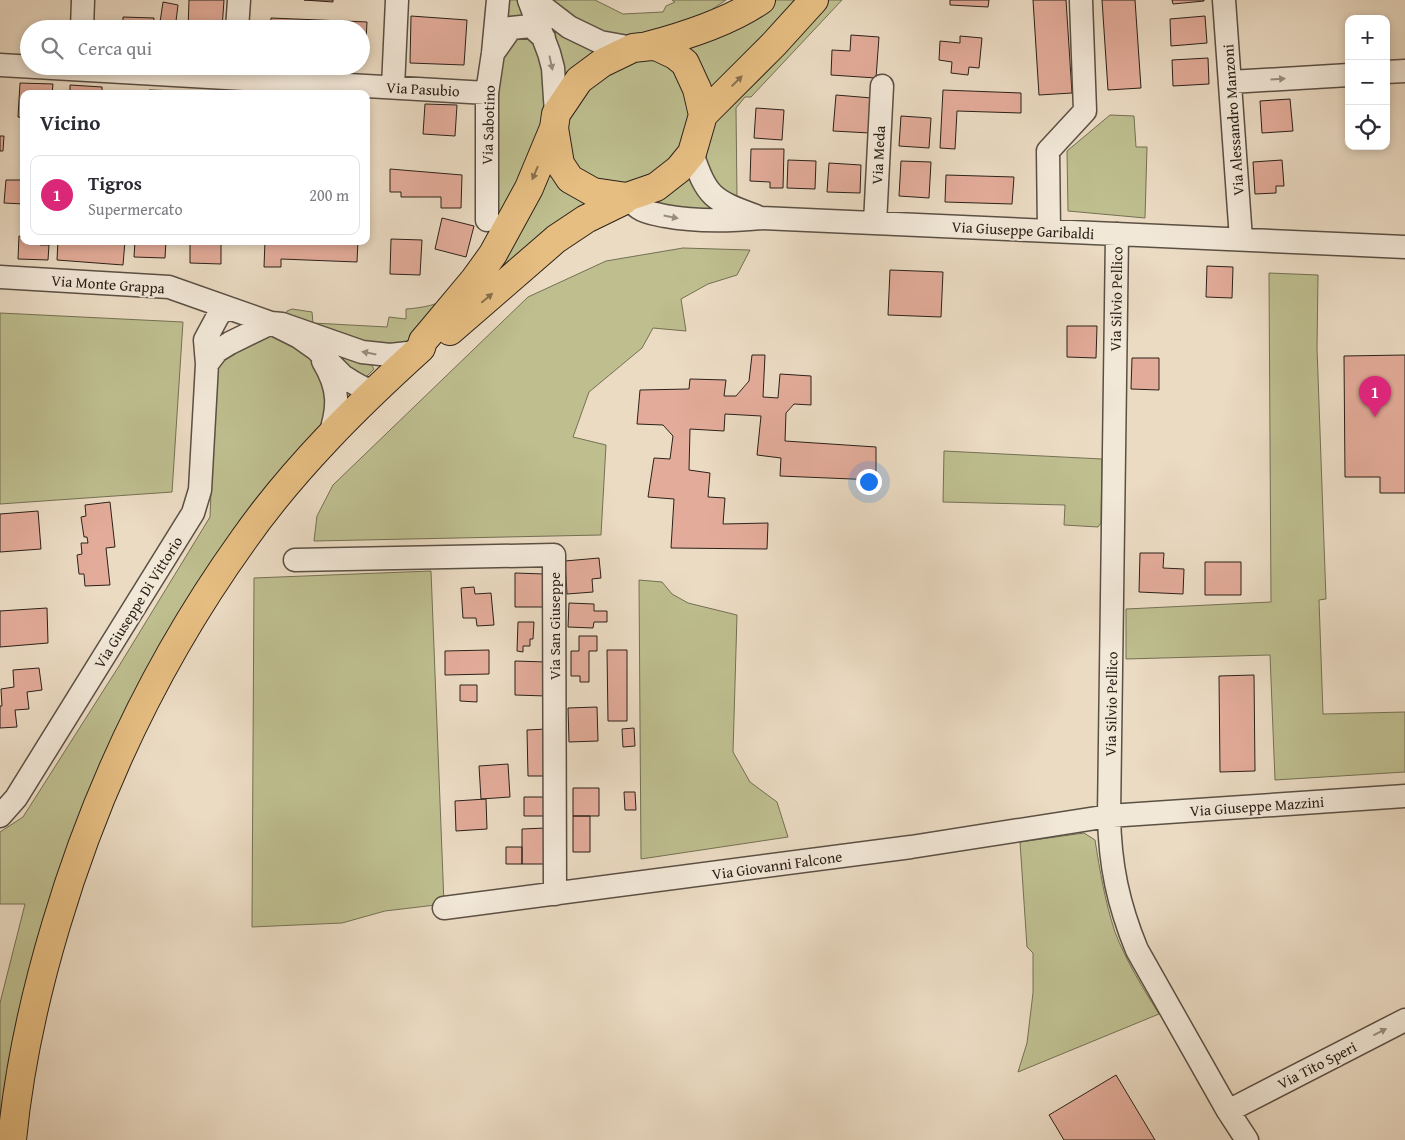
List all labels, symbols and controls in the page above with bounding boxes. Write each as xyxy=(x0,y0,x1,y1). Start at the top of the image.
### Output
map controls xyxy=(1345,15,1390,150)
button: + xyxy=(1345,15,1390,60)
search box xyxy=(20,20,370,75)
icon: search xyxy=(38,34,66,62)
text: Cerca qui xyxy=(78,34,152,62)
street label: Via Alessandro Manzoni xyxy=(1217,44,1249,196)
one-way arrow xyxy=(547,55,555,70)
button: − xyxy=(1345,60,1390,105)
one-way arrow xyxy=(1271,74,1287,82)
one-way arrow xyxy=(731,75,743,87)
street label: Via Pasubio xyxy=(386,77,460,101)
street label: Via Sabotino xyxy=(476,84,500,165)
button: locate xyxy=(1345,105,1390,150)
text: Vicino xyxy=(40,107,100,138)
street label: Via Meda xyxy=(866,125,890,185)
one-way arrow xyxy=(530,166,538,180)
text: Tigros xyxy=(88,169,142,197)
text: 1 xyxy=(53,183,61,207)
text: 200 m xyxy=(309,183,349,207)
text: Supermercato xyxy=(88,197,183,221)
one-way arrow xyxy=(663,213,678,221)
street label: Via Giuseppe Garibaldi xyxy=(951,216,1095,244)
street label: Via Silvio Pellico xyxy=(1105,246,1127,352)
street label: Via Monte Grappa xyxy=(51,270,165,298)
one-way arrow xyxy=(481,293,494,304)
one-way arrow xyxy=(361,349,376,357)
pin: 1 xyxy=(1359,376,1391,417)
your location xyxy=(856,469,882,495)
street label: Via Giuseppe Di Vittorio xyxy=(89,532,187,672)
street label: Via San Giuseppe xyxy=(544,572,565,680)
street label: Via Silvio Pellico xyxy=(1100,651,1122,757)
street label: Via Giuseppe Mazzini xyxy=(1189,791,1325,821)
street label: Via Giovanni Falcone xyxy=(711,845,843,885)
one-way arrow xyxy=(1373,1028,1388,1036)
street label: Via Tito Speri xyxy=(1274,1036,1360,1094)

